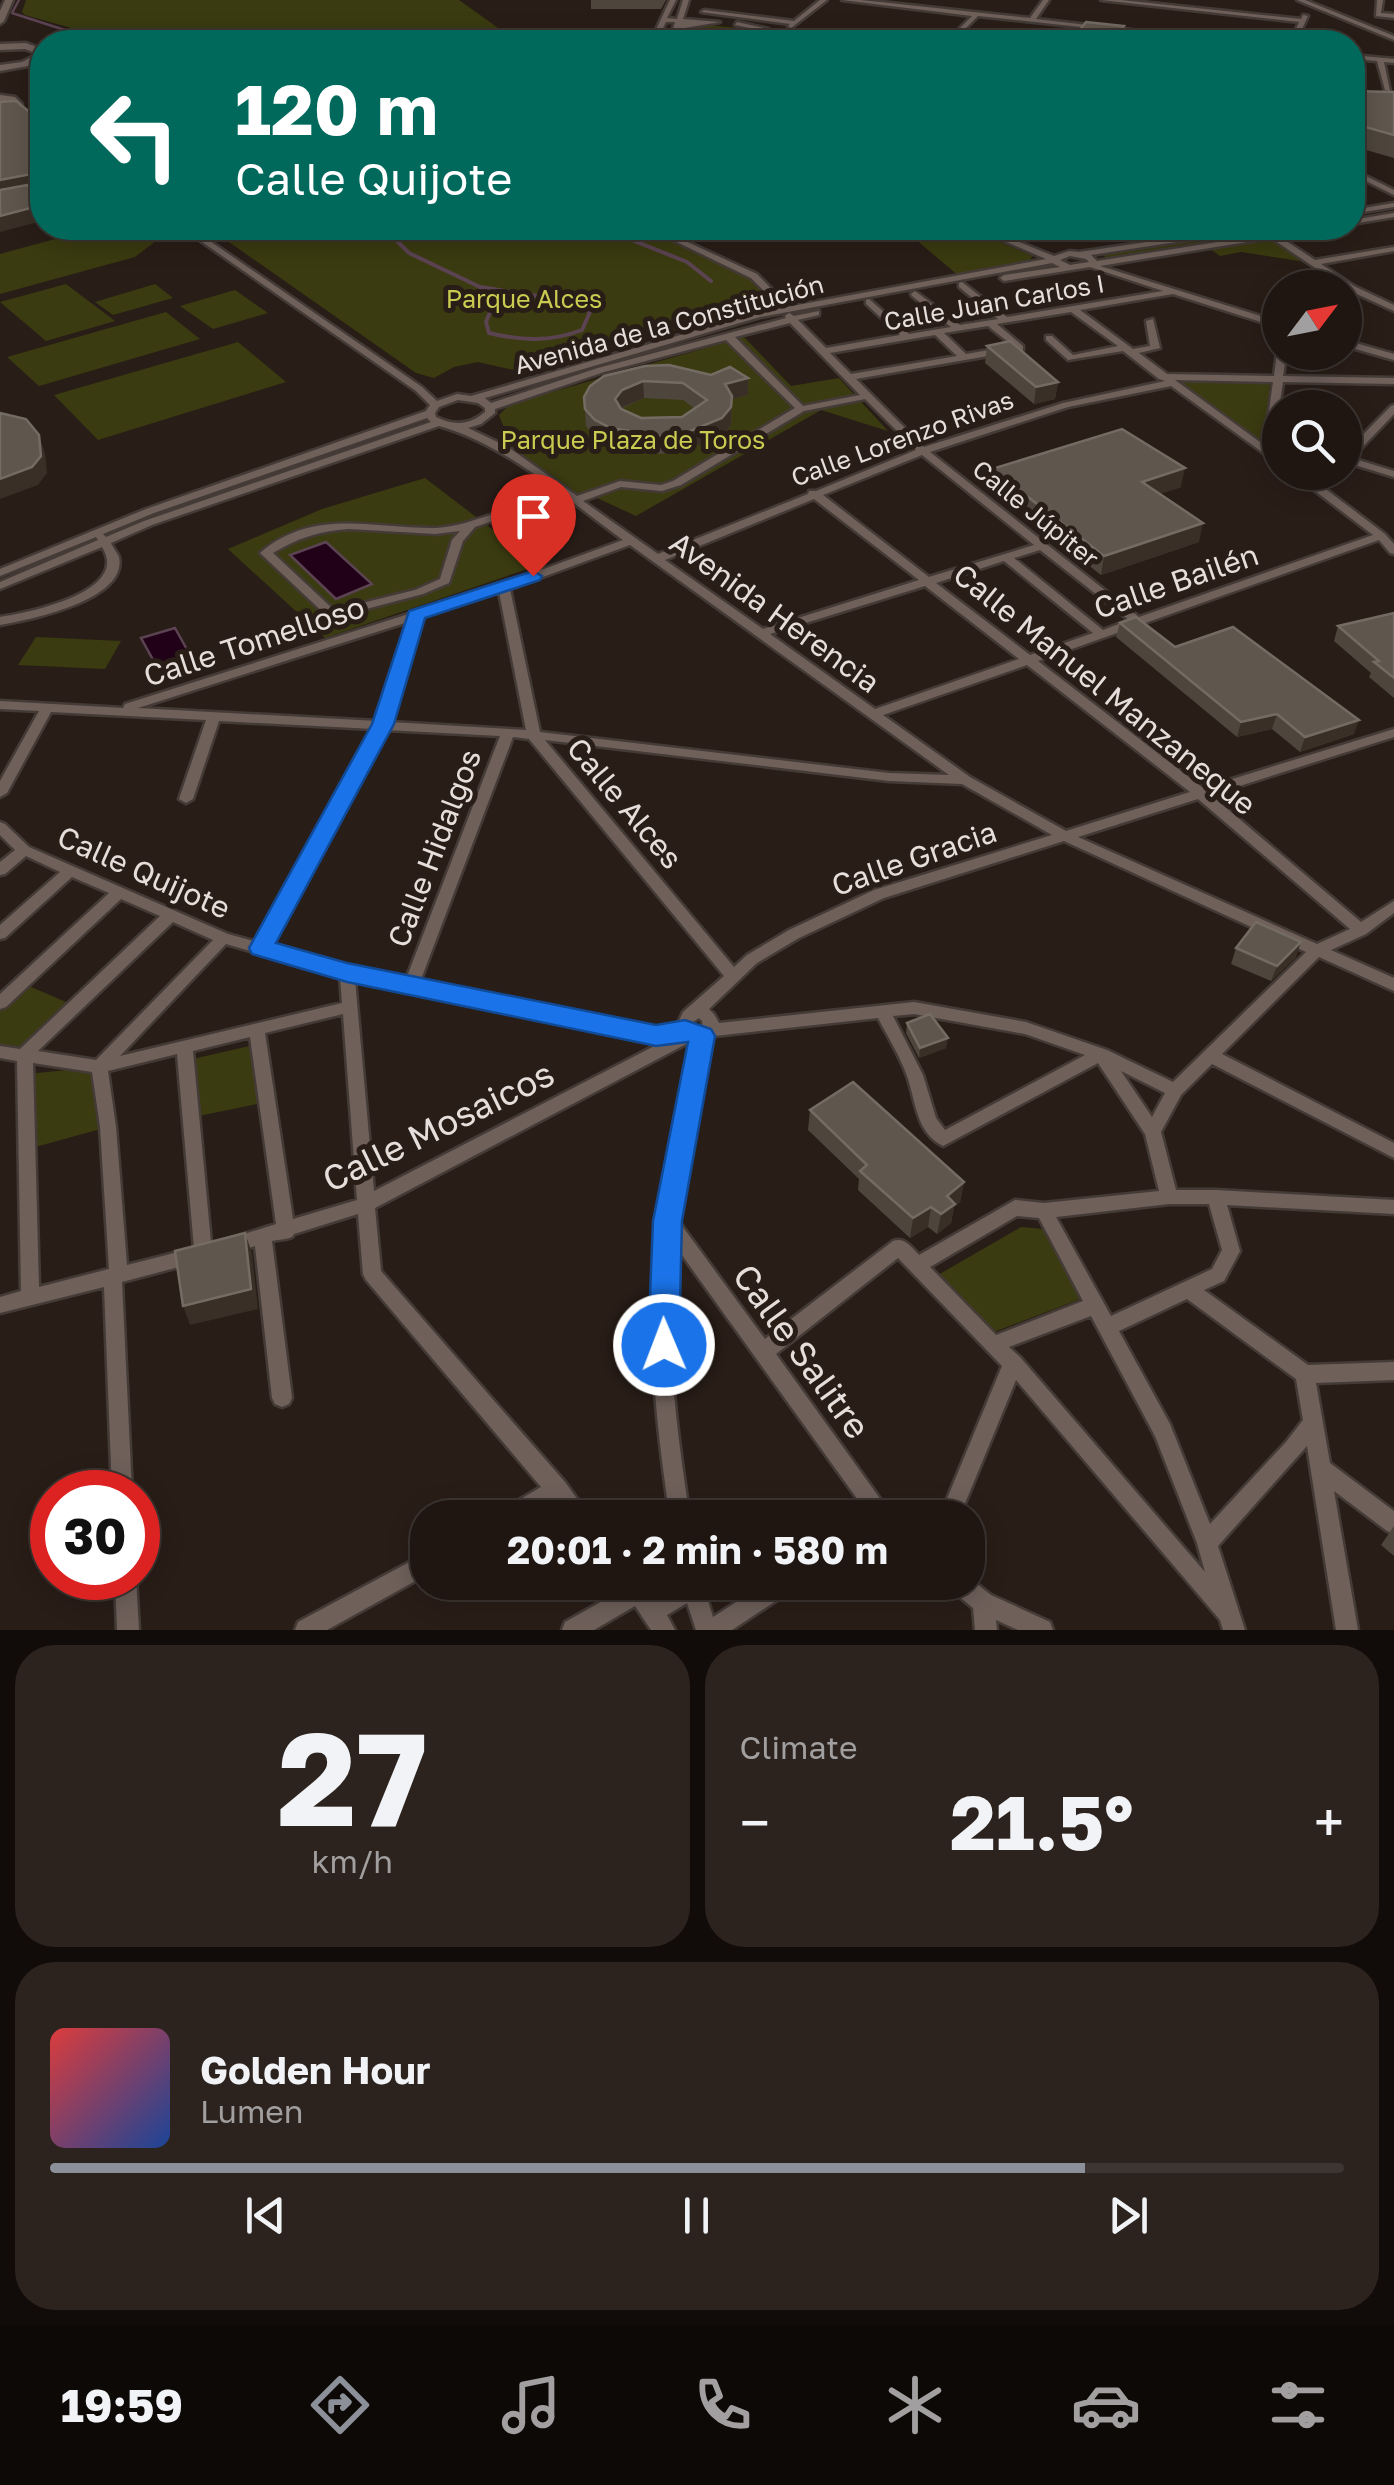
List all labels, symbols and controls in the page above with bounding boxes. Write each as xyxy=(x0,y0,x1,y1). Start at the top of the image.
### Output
text: 120 m xyxy=(235,66,438,150)
icon: left xyxy=(70,70,200,200)
text: Calle Quijote xyxy=(235,151,512,205)
street label: Calle Juan Carlos I xyxy=(881,267,1107,337)
street label: Avenida de la Constitución xyxy=(511,268,827,380)
north arrow xyxy=(1262,270,1362,370)
map controls xyxy=(1262,270,1362,490)
park label: Parque Alces xyxy=(446,283,602,314)
street label: Calle Lorenzo Rivas xyxy=(787,383,1017,493)
button: search xyxy=(1262,390,1362,490)
park label: Parque Plaza de Toros xyxy=(501,424,765,455)
street label: Calle Júpiter xyxy=(967,453,1105,573)
pin xyxy=(491,474,576,577)
icon: arrive xyxy=(506,489,561,544)
street label: Avenida Herencia xyxy=(663,524,887,700)
street label: Calle Bailén xyxy=(1089,536,1263,626)
street label: Calle Manuel Manzaneque xyxy=(947,556,1263,822)
street label: Calle Tomelloso xyxy=(139,588,369,694)
street label: Calle Alces xyxy=(560,730,690,876)
street label: Calle Hidalgos xyxy=(380,744,488,952)
street label: Calle Gracia xyxy=(827,813,1001,903)
street label: Calle Quijote xyxy=(52,818,236,926)
street label: Calle Mosaicos xyxy=(315,1052,561,1200)
street label: Calle Salitre xyxy=(725,1256,879,1446)
position arrow xyxy=(612,1293,716,1397)
speed limit sign: 30 xyxy=(30,1470,160,1600)
text: 20:01 · 2 min · 580 m xyxy=(507,1527,888,1572)
text: 27 xyxy=(277,1699,427,1855)
text: Climate xyxy=(740,1728,858,1766)
text: 21.5° xyxy=(950,1776,1133,1867)
text: − xyxy=(740,1789,770,1855)
text: + xyxy=(1314,1789,1344,1855)
text: km/h xyxy=(312,1842,393,1880)
text: Golden Hour xyxy=(200,2047,431,2092)
text: Lumen xyxy=(200,2092,304,2130)
icon: previous xyxy=(238,2188,293,2243)
icon: pause xyxy=(669,2188,724,2243)
icon: next xyxy=(1101,2188,1156,2243)
icon: directions xyxy=(305,2370,375,2440)
icon: music xyxy=(496,2370,566,2440)
icon: phone xyxy=(688,2370,758,2440)
icon: climate xyxy=(880,2370,950,2440)
icon: car xyxy=(1071,2370,1141,2440)
icon: filters xyxy=(1263,2370,1333,2440)
text: 19:59 xyxy=(61,2378,183,2432)

